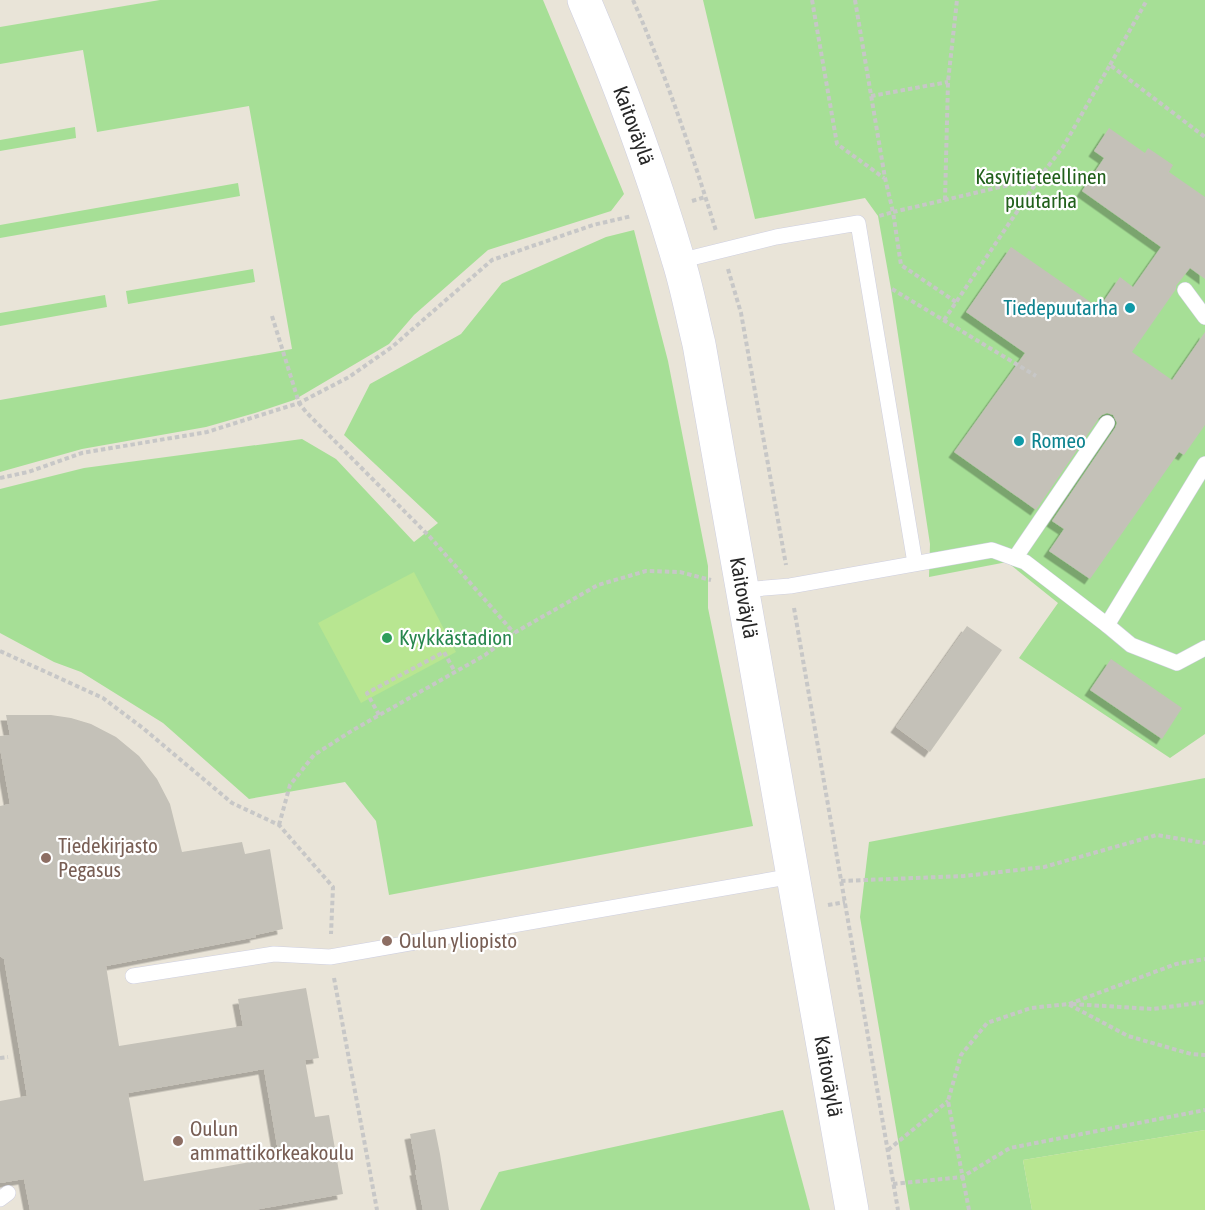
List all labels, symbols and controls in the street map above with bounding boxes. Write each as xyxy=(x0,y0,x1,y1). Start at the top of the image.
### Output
street label: Kaitoväylä xyxy=(609,82,660,168)
park label: Kasvitieteellinen puutarha xyxy=(975,164,1107,212)
place label: Tiedepuutarha xyxy=(1003,295,1118,319)
marker: Tiedepuutarha xyxy=(1123,301,1137,315)
place label: Romeo xyxy=(1031,428,1086,452)
marker: Romeo xyxy=(1012,434,1026,448)
street label: Kaitoväylä xyxy=(726,555,764,640)
place label: Kyykkästadion xyxy=(399,625,512,649)
marker: Kyykkästadion xyxy=(380,631,394,645)
place label: Tiedekirjasto Pegasus xyxy=(58,833,158,881)
marker: Tiedekirjasto Pegasus xyxy=(39,851,53,865)
place label: Oulun yliopisto xyxy=(399,928,517,952)
marker: Oulun yliopisto xyxy=(380,934,394,948)
street label: Kaitoväylä xyxy=(810,1034,848,1119)
place label: Oulun ammattikorkeakoulu xyxy=(190,1116,354,1164)
marker: Oulun ammattikorkeakoulu xyxy=(171,1134,185,1148)

